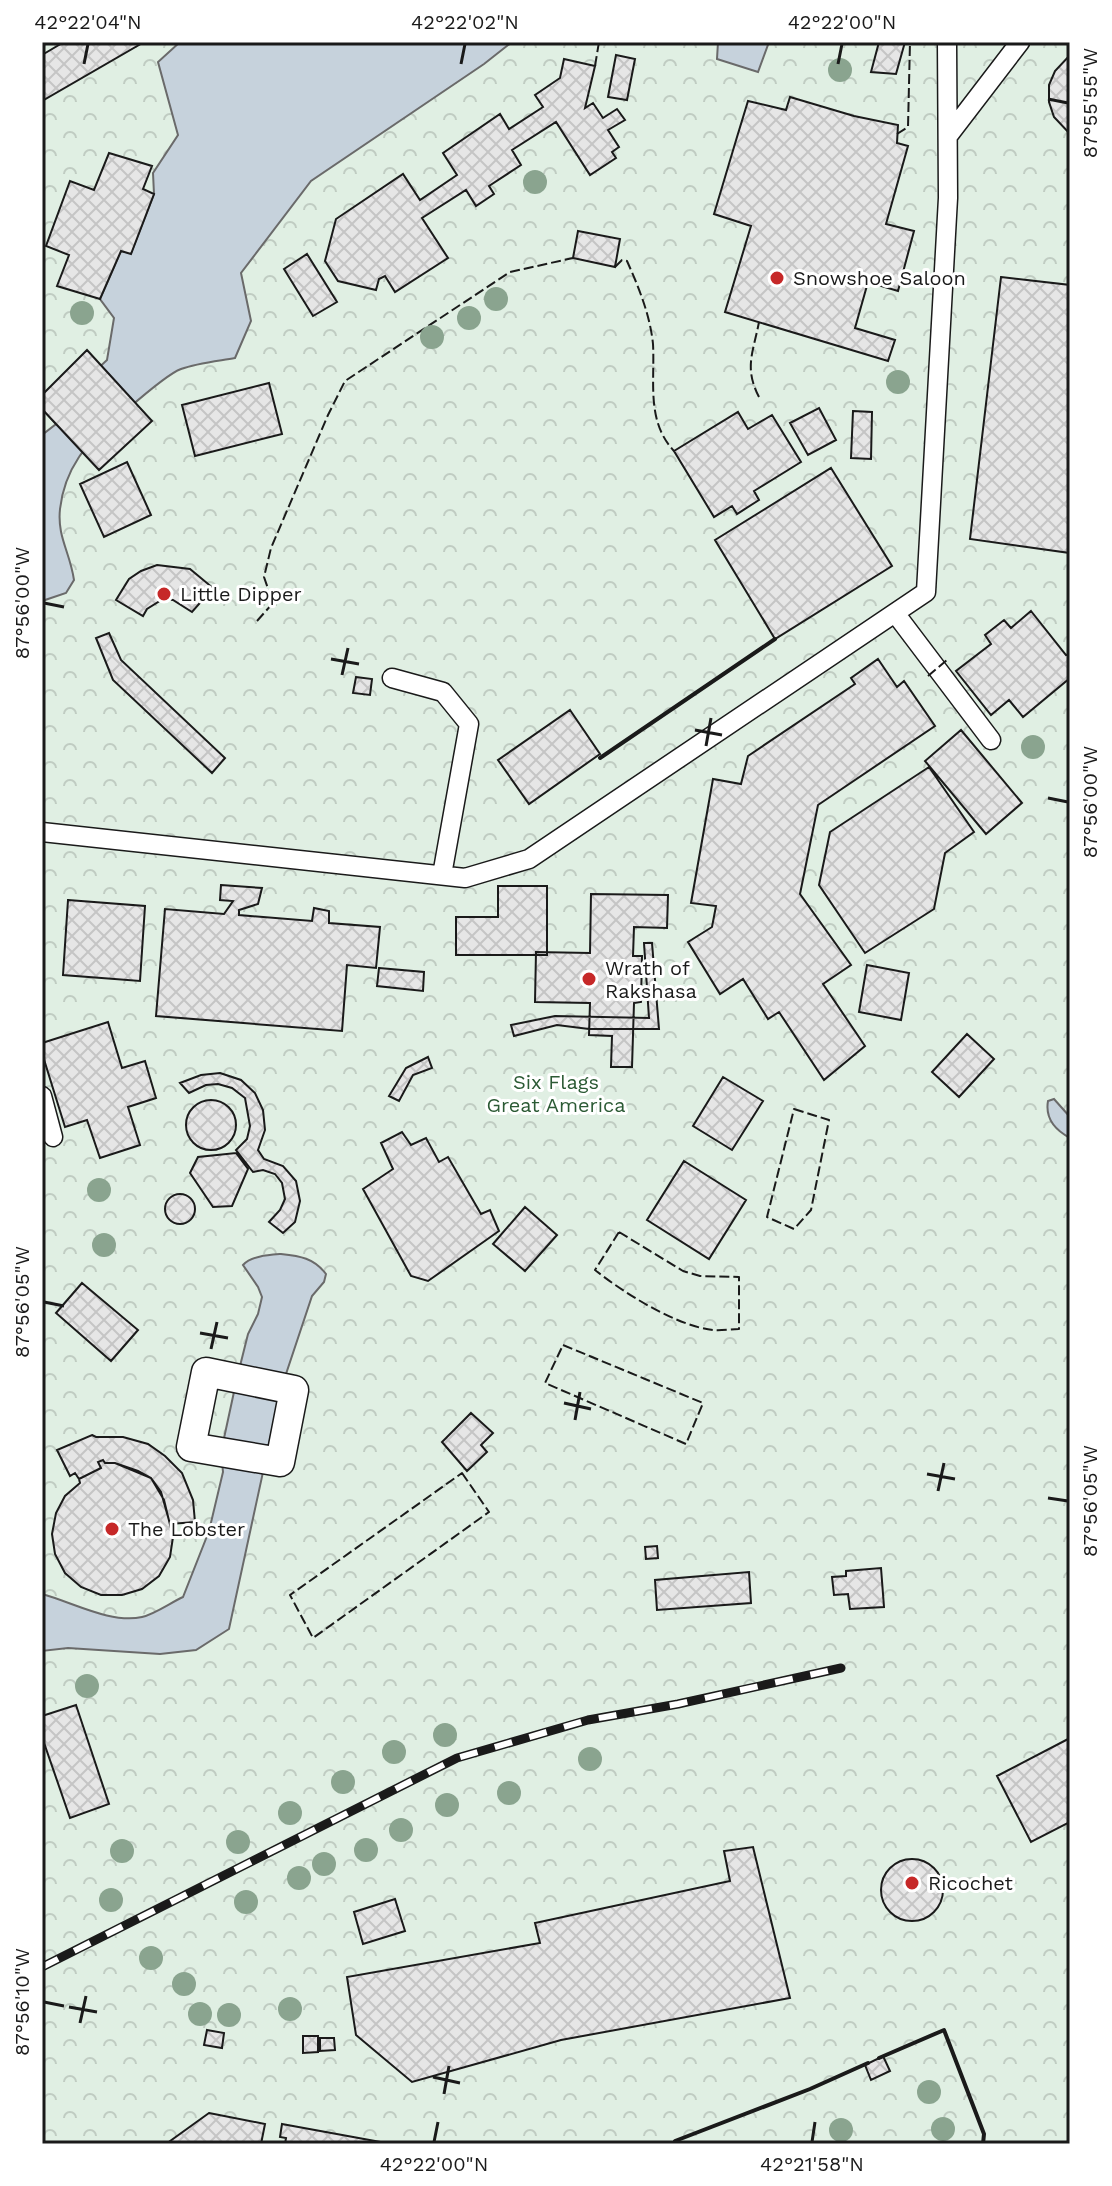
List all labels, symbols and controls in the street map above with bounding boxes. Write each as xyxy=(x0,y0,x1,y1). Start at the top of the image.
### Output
text: 42°22'04"N xyxy=(34,10,142,34)
text: 42°22'02"N xyxy=(411,10,519,34)
text: 42°22'00"N xyxy=(788,10,896,34)
text: 87°55'55"W xyxy=(1078,48,1102,158)
place label: Snowshoe Saloon xyxy=(793,266,966,290)
marker: Snowshoe Saloon xyxy=(768,269,786,287)
text: 87°56'00"W xyxy=(10,547,34,659)
place label: Little Dipper xyxy=(180,582,302,606)
marker: Little Dipper xyxy=(155,585,173,603)
text: 87°56'00"W xyxy=(1078,746,1102,858)
place label: Wrath of Rakshasa xyxy=(605,956,697,1003)
marker: Wrath of Rakshasa xyxy=(580,970,598,988)
park label: Six Flags Great America xyxy=(487,1070,625,1117)
text: 87°56'05"W xyxy=(10,1246,34,1358)
text: 87°56'05"W xyxy=(1078,1445,1102,1557)
place label: The Lobster xyxy=(128,1517,245,1541)
marker: The Lobster xyxy=(103,1520,121,1538)
place label: Ricochet xyxy=(928,1871,1014,1895)
marker: Ricochet xyxy=(903,1874,921,1892)
text: 87°56'10"W xyxy=(10,1948,34,2056)
text: 42°22'00"N xyxy=(380,2152,488,2176)
text: 42°21'58"N xyxy=(760,2152,864,2176)

